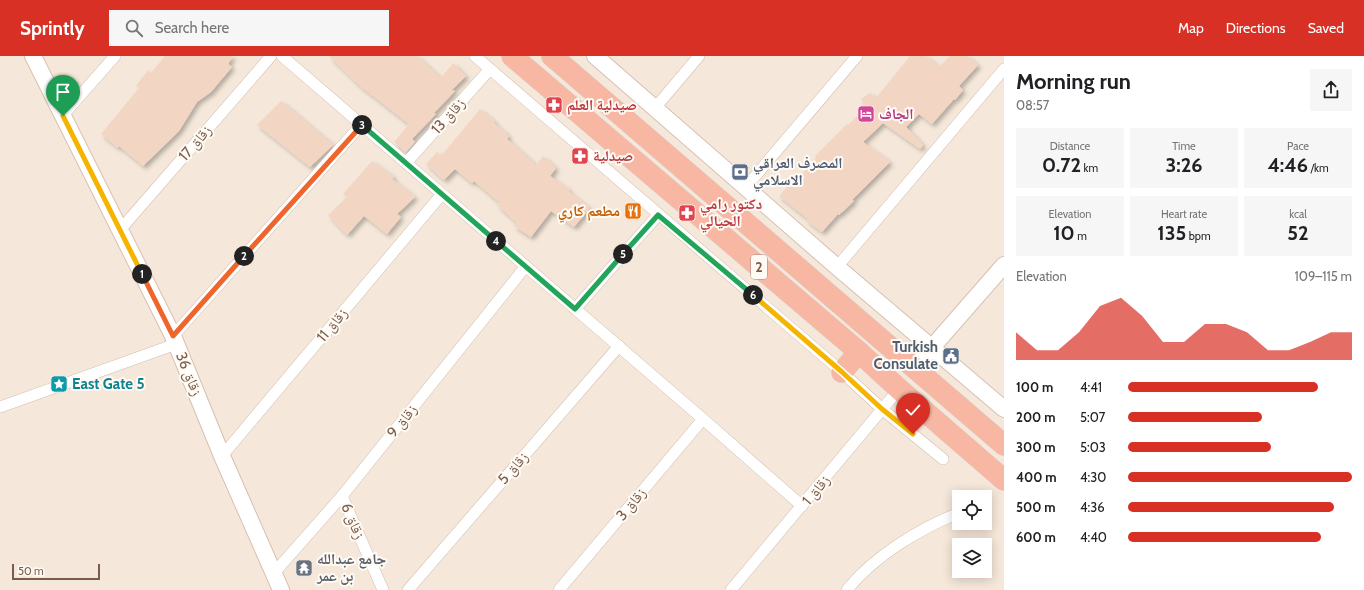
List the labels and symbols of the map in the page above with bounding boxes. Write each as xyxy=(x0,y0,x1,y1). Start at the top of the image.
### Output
pin xyxy=(46,75,80,116)
street label: زقاق 13 xyxy=(427,94,470,138)
pharmacy icon: صيدلية العلم xyxy=(544,95,564,115)
place label: صيدلية العلم xyxy=(567,96,637,115)
hotel icon: الجاف xyxy=(856,104,876,124)
place label: الجاف xyxy=(879,105,913,123)
pin: 3 xyxy=(352,115,372,135)
street label: زقاق 17 xyxy=(175,121,216,165)
pharmacy icon: صيدلية xyxy=(570,146,590,166)
place label: صيدلية xyxy=(593,147,633,165)
place label: المصرف العراقي الاسلامي xyxy=(753,154,843,192)
bank icon: المصرف العراقي الاسلامي xyxy=(730,162,750,182)
place label: دكتور رامي الحيالي xyxy=(700,195,762,233)
restaurant icon: مطعم كاري xyxy=(623,201,643,221)
place label: مطعم كاري xyxy=(558,202,620,223)
pharmacy icon: دكتور رامي الحيالي xyxy=(677,203,697,223)
pin: 4 xyxy=(486,231,506,251)
pin: 5 xyxy=(613,244,633,264)
pin: 2 xyxy=(234,246,254,266)
road number: 2 xyxy=(751,255,767,279)
pin: 1 xyxy=(132,264,152,284)
pin: 6 xyxy=(743,285,763,305)
street label: زقاق 11 xyxy=(313,304,352,346)
place label: Turkish Consulate xyxy=(873,338,938,373)
public building icon: Turkish Consulate xyxy=(941,346,961,366)
street label: زقاق 36 xyxy=(171,349,206,399)
place icon: East Gate 5 xyxy=(49,374,69,394)
place label: East Gate 5 xyxy=(72,375,145,393)
pin xyxy=(896,393,930,434)
street label: زقاق 9 xyxy=(383,401,422,442)
street label: زقاق 5 xyxy=(494,448,533,489)
street label: زقاق 1 xyxy=(798,471,835,509)
street label: زقاق 3 xyxy=(612,484,651,525)
street label: زقاق 6 xyxy=(336,500,369,542)
place label: جامع عبدالله بن عمر xyxy=(316,550,387,585)
temple icon: جامع عبدالله بن عمر xyxy=(294,558,314,578)
scale bar xyxy=(12,562,100,581)

